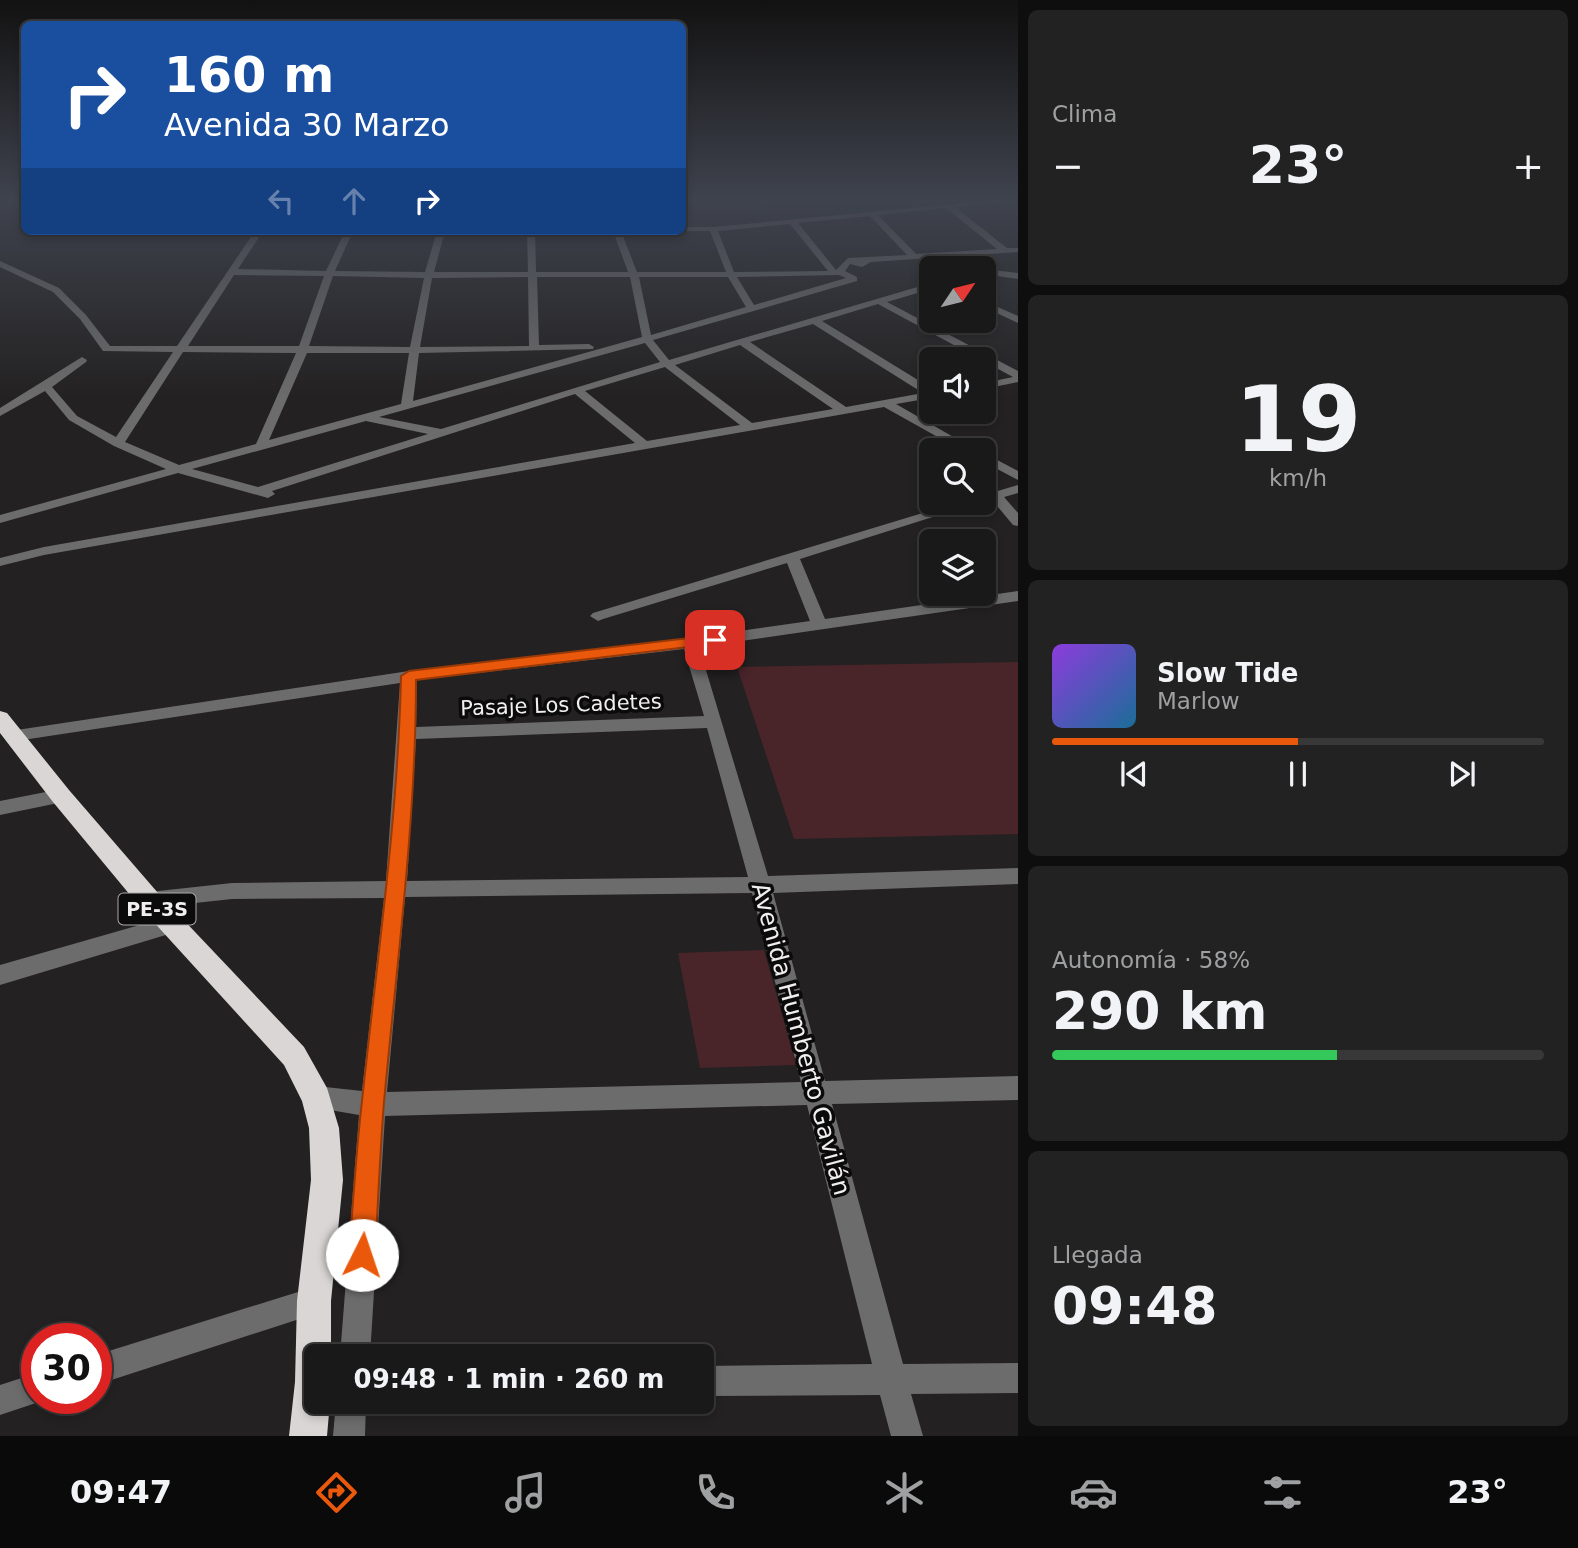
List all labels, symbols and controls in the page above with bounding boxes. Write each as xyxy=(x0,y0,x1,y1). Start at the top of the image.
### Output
text: 160 m xyxy=(164,47,334,104)
icon: right xyxy=(49,49,140,140)
text: Clima xyxy=(1052,101,1117,127)
text: Avenida 30 Marzo xyxy=(164,106,450,144)
text: 23° xyxy=(1249,135,1347,195)
text: − xyxy=(1052,144,1084,188)
text: + xyxy=(1512,144,1544,188)
icon: left xyxy=(262,182,300,220)
icon: ahead xyxy=(335,182,373,220)
icon: right xyxy=(408,182,446,220)
north arrow xyxy=(919,256,996,332)
map controls xyxy=(919,256,996,606)
button: sound xyxy=(919,347,996,424)
text: 19 xyxy=(1235,367,1361,472)
button: search xyxy=(919,438,996,515)
text: km/h xyxy=(1269,465,1327,491)
button: layers xyxy=(919,529,996,606)
pin xyxy=(685,610,745,670)
icon: arrive xyxy=(696,621,734,659)
text: Slow Tide xyxy=(1157,658,1298,688)
text: Marlow xyxy=(1157,688,1240,714)
street label: Pasaje Los Cadetes xyxy=(460,689,662,721)
icon: previous xyxy=(1115,755,1153,793)
icon: pause xyxy=(1279,755,1317,793)
icon: next xyxy=(1443,755,1481,793)
street label: Avenida Humberto Gavilán xyxy=(746,880,856,1198)
road number: PE-3S xyxy=(118,894,196,925)
text: Autonomía · 58% xyxy=(1052,947,1250,973)
text: 290 km xyxy=(1052,981,1267,1041)
position arrow xyxy=(325,1218,399,1292)
text: Llegada xyxy=(1052,1242,1143,1268)
text: 09:48 xyxy=(1052,1276,1218,1336)
speed limit sign: 30 xyxy=(21,1323,112,1414)
text: 09:48 · 1 min · 260 m xyxy=(354,1364,664,1394)
icon: directions xyxy=(312,1468,361,1517)
icon: music xyxy=(501,1468,550,1517)
icon: phone xyxy=(691,1468,740,1517)
icon: climate xyxy=(880,1468,929,1517)
icon: car xyxy=(1069,1468,1118,1517)
icon: filters xyxy=(1258,1468,1307,1517)
text: 09:47 xyxy=(70,1473,172,1511)
text: 23° xyxy=(1447,1473,1508,1511)

